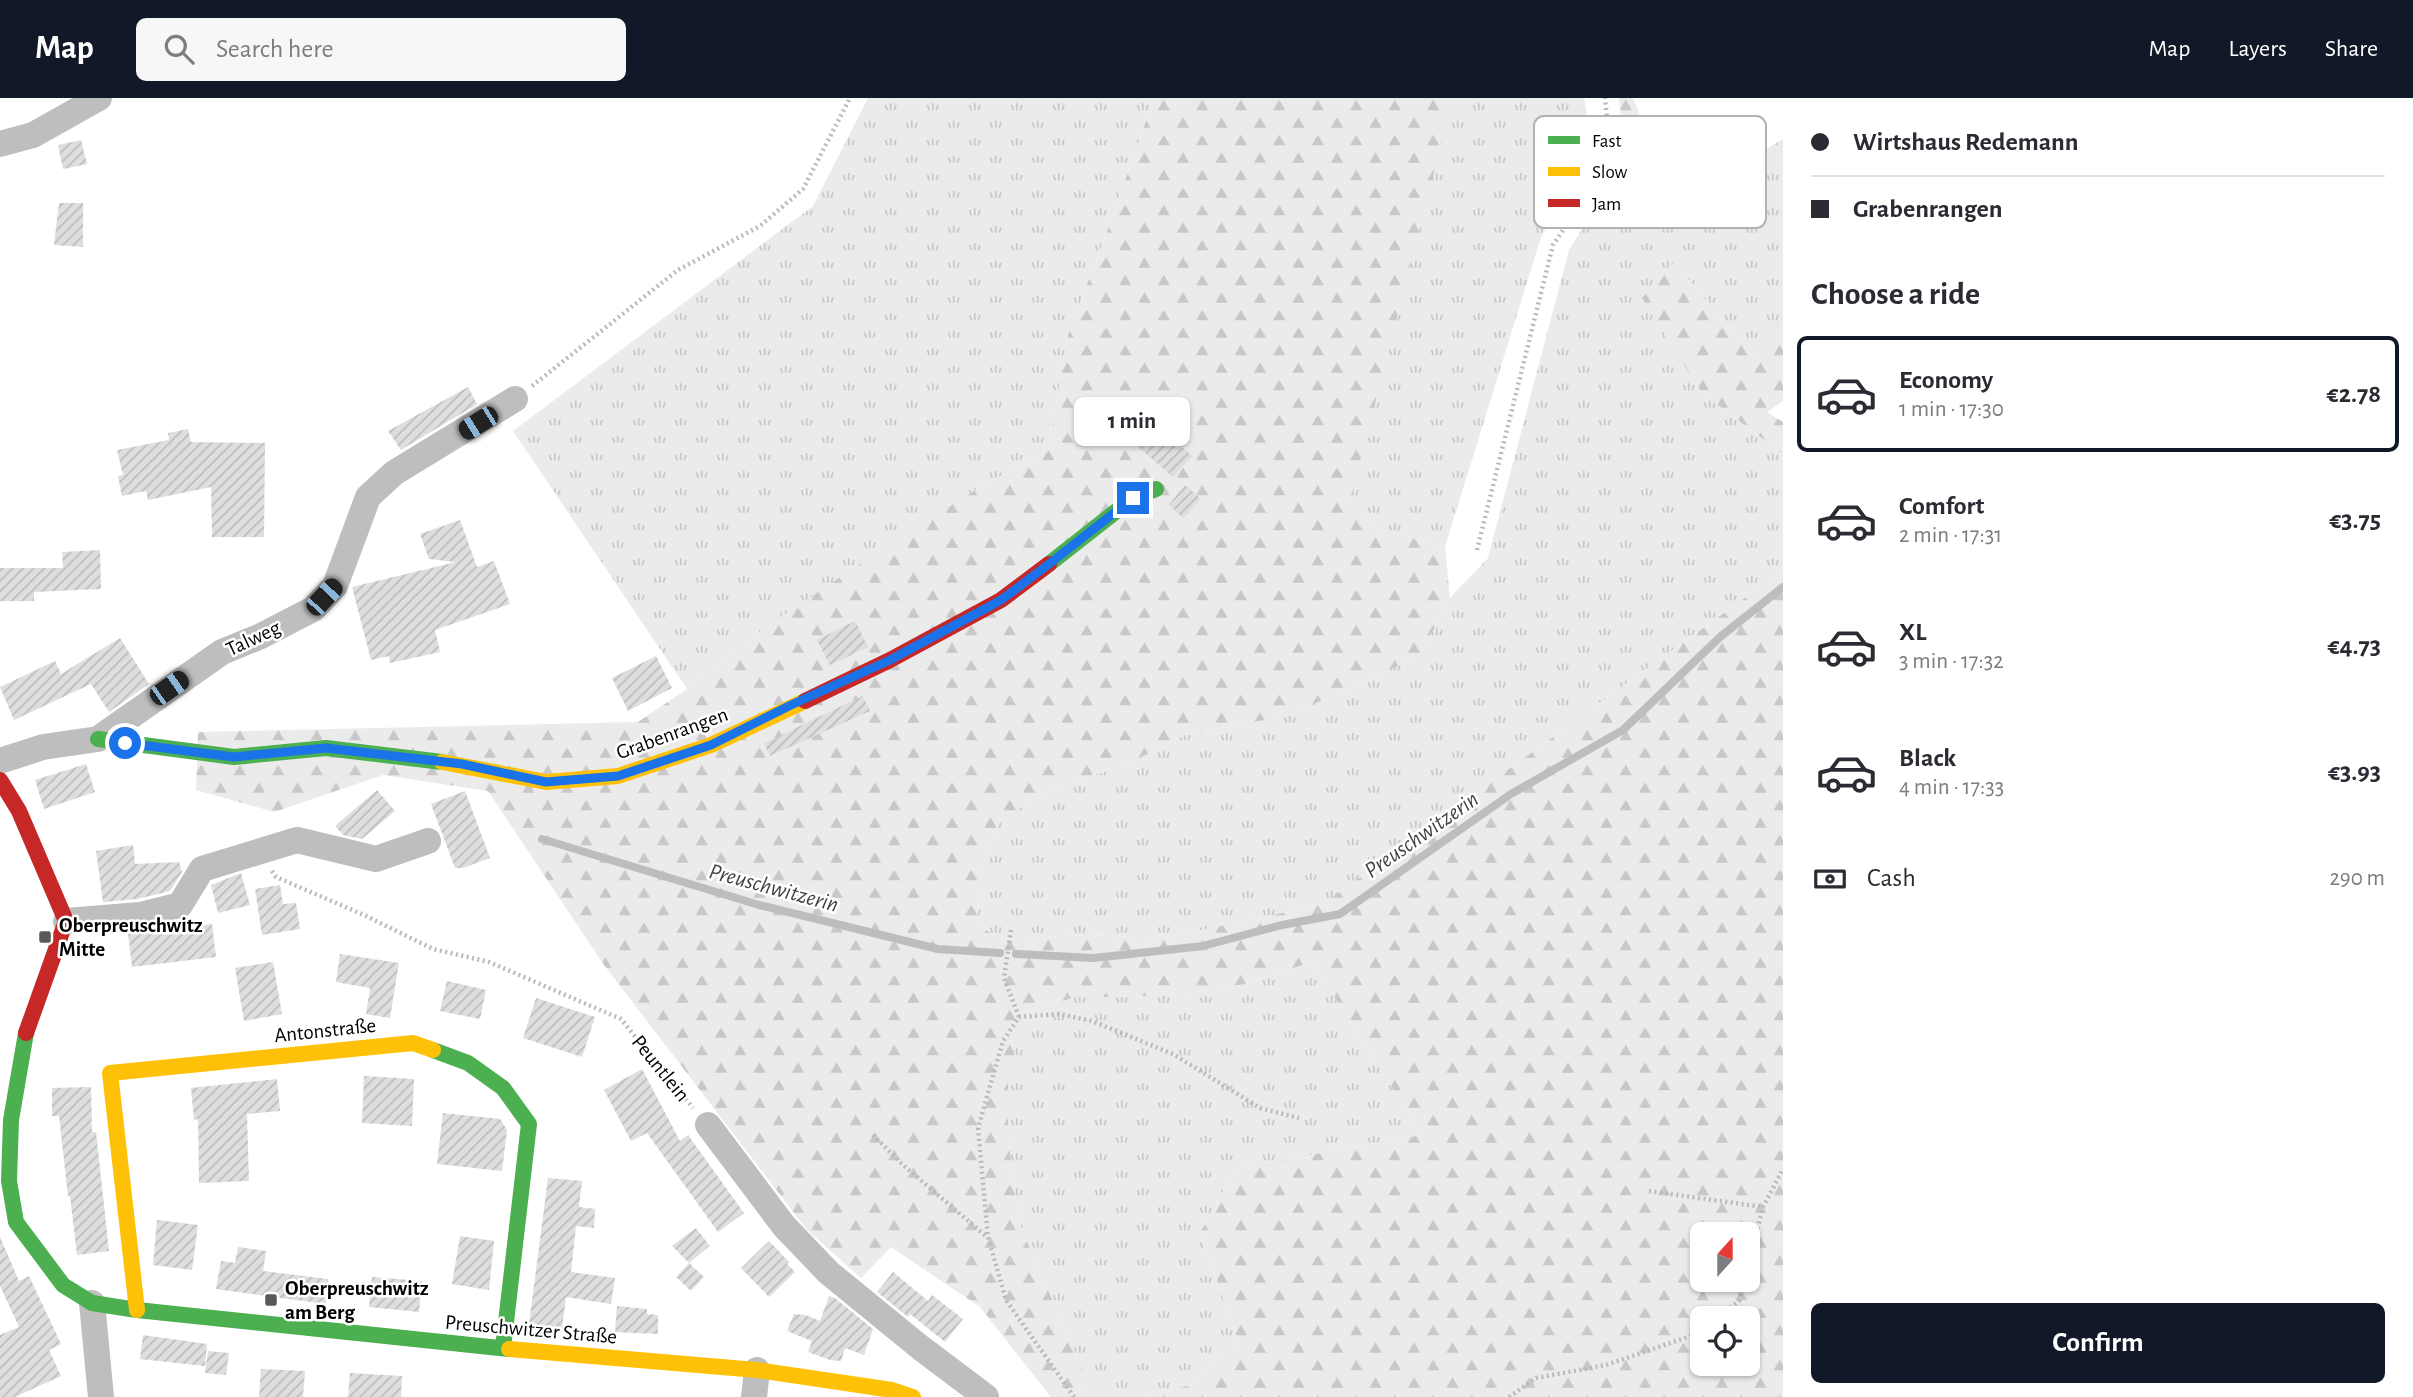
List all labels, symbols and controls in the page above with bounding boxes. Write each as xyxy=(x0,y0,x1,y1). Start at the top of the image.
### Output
search box xyxy=(136,18,626,81)
icon: search xyxy=(160,30,198,68)
text: Map xyxy=(35,32,94,65)
text: Search here xyxy=(216,36,334,62)
text: Map xyxy=(2148,37,2190,61)
text: Layers xyxy=(2228,37,2287,61)
text: Share xyxy=(2325,37,2378,61)
legend xyxy=(1534,116,1766,228)
text: Wirtshaus Redemann xyxy=(1853,129,2078,155)
text: Fast xyxy=(1592,132,1622,151)
text: Slow xyxy=(1592,163,1628,182)
text: Jam xyxy=(1592,195,1621,214)
text: Grabenrangen xyxy=(1853,196,2003,222)
text: Choose a ride xyxy=(1811,278,1980,310)
icon: car xyxy=(1815,363,1878,426)
text: Economy xyxy=(1899,367,1993,393)
text: €2.78 xyxy=(2327,381,2381,407)
callout: 1 min xyxy=(1075,396,1191,446)
text: 1 min · 17:30 xyxy=(1899,398,2004,421)
car xyxy=(455,403,502,443)
text: 1 min xyxy=(1108,410,1156,433)
route end xyxy=(1117,482,1149,514)
icon: car xyxy=(1815,489,1878,552)
text: Comfort xyxy=(1899,493,1984,519)
text: €3.75 xyxy=(2329,507,2381,533)
text: 2 min · 17:31 xyxy=(1899,524,2002,547)
car xyxy=(302,574,347,620)
icon: car xyxy=(1815,615,1878,678)
street label: Talweg xyxy=(223,616,284,660)
text: XL xyxy=(1899,619,1926,645)
text: €4.73 xyxy=(2327,633,2381,659)
text: 3 min · 17:32 xyxy=(1899,650,2004,673)
car xyxy=(146,667,193,709)
street label: Grabenrangen xyxy=(614,704,731,763)
route start xyxy=(109,727,141,759)
icon: car xyxy=(1815,741,1878,804)
text: Black xyxy=(1899,745,1956,771)
text: €3.93 xyxy=(2328,759,2381,785)
text: 4 min · 17:33 xyxy=(1899,776,2004,799)
water label: Preuschwitzerin xyxy=(1361,788,1483,883)
water label: Preuschwitzerin xyxy=(706,860,841,917)
icon: cash xyxy=(1811,860,1849,898)
text: Cash xyxy=(1867,865,1916,891)
text: 290 m xyxy=(2329,867,2385,890)
place label: Oberpreuschwitz Mitte xyxy=(59,915,203,960)
marker: Oberpreuschwitz Mitte xyxy=(37,929,53,945)
street label: Antonstraße xyxy=(273,1015,377,1046)
street label: Peuntlein xyxy=(628,1031,693,1105)
north arrow xyxy=(1690,1222,1760,1292)
map controls xyxy=(1690,1222,1760,1376)
place label: Oberpreuschwitz am Berg xyxy=(285,1278,429,1323)
marker: Oberpreuschwitz am Berg xyxy=(263,1292,279,1308)
button: Confirm xyxy=(1811,1303,2385,1383)
button: locate xyxy=(1690,1306,1760,1376)
street label: Preuschwitzer Straße xyxy=(444,1312,618,1347)

